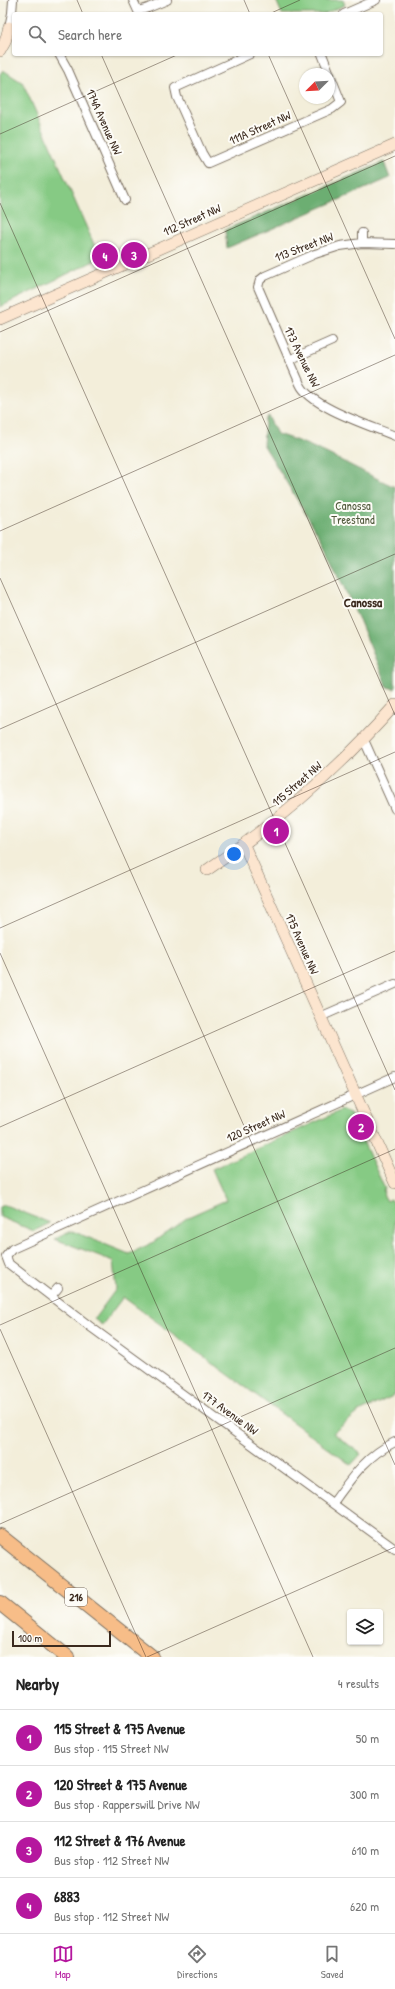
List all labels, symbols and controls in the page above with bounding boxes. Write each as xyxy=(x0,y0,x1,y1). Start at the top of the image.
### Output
search box xyxy=(12,12,383,56)
icon: search xyxy=(26,23,48,45)
text: Search here xyxy=(58,24,122,45)
north arrow xyxy=(299,68,335,104)
street label: 174A Avenue NW xyxy=(82,86,127,158)
street label: 111A Street NW xyxy=(226,106,294,149)
street label: 112 Street NW xyxy=(160,199,224,240)
street label: 113 Street NW xyxy=(272,227,336,265)
pin: 3 xyxy=(121,240,147,270)
pin: 4 xyxy=(92,241,118,271)
street label: 173 Avenue NW xyxy=(280,324,325,390)
park label: Canossa Treestand xyxy=(331,497,375,528)
district label: Canossa xyxy=(344,593,383,611)
street label: 115 Street NW xyxy=(268,757,326,810)
pin: 1 xyxy=(263,816,289,846)
your location xyxy=(224,844,244,864)
street label: 175 Avenue NW xyxy=(281,911,324,978)
street label: 120 Street NW xyxy=(224,1105,288,1146)
pin: 2 xyxy=(348,1112,374,1142)
street label: 177 Avenue NW xyxy=(199,1386,262,1439)
road number: 216 xyxy=(65,1588,87,1606)
map controls xyxy=(347,1609,383,1645)
button: layers xyxy=(347,1609,383,1645)
scale bar xyxy=(12,1629,111,1648)
text: 100 m xyxy=(18,1631,42,1645)
text: Nearby xyxy=(16,1672,59,1695)
text: 4 results xyxy=(338,1674,379,1692)
text: 115 Street & 175 Avenue xyxy=(54,1718,185,1739)
text: 1 xyxy=(27,1729,31,1747)
text: 50 m xyxy=(356,1729,379,1747)
text: Bus stop · 115 Street NW xyxy=(54,1739,169,1757)
text: 120 Street & 175 Avenue xyxy=(54,1774,187,1795)
text: 2 xyxy=(26,1785,32,1803)
text: 300 m xyxy=(350,1785,379,1803)
text: Bus stop · Rapperswill Drive NW xyxy=(54,1795,200,1813)
text: 112 Street & 176 Avenue xyxy=(54,1830,185,1851)
text: 3 xyxy=(26,1841,32,1859)
text: 610 m xyxy=(351,1841,379,1859)
text: Bus stop · 112 Street NW xyxy=(54,1851,169,1869)
text: 6883 xyxy=(54,1886,80,1907)
text: 4 xyxy=(27,1897,31,1915)
text: 620 m xyxy=(350,1897,379,1915)
text: Bus stop · 112 Street NW xyxy=(54,1907,169,1925)
tab: Map xyxy=(52,1943,74,1981)
tab: Directions xyxy=(177,1943,218,1981)
tab: Saved xyxy=(321,1943,343,1981)

